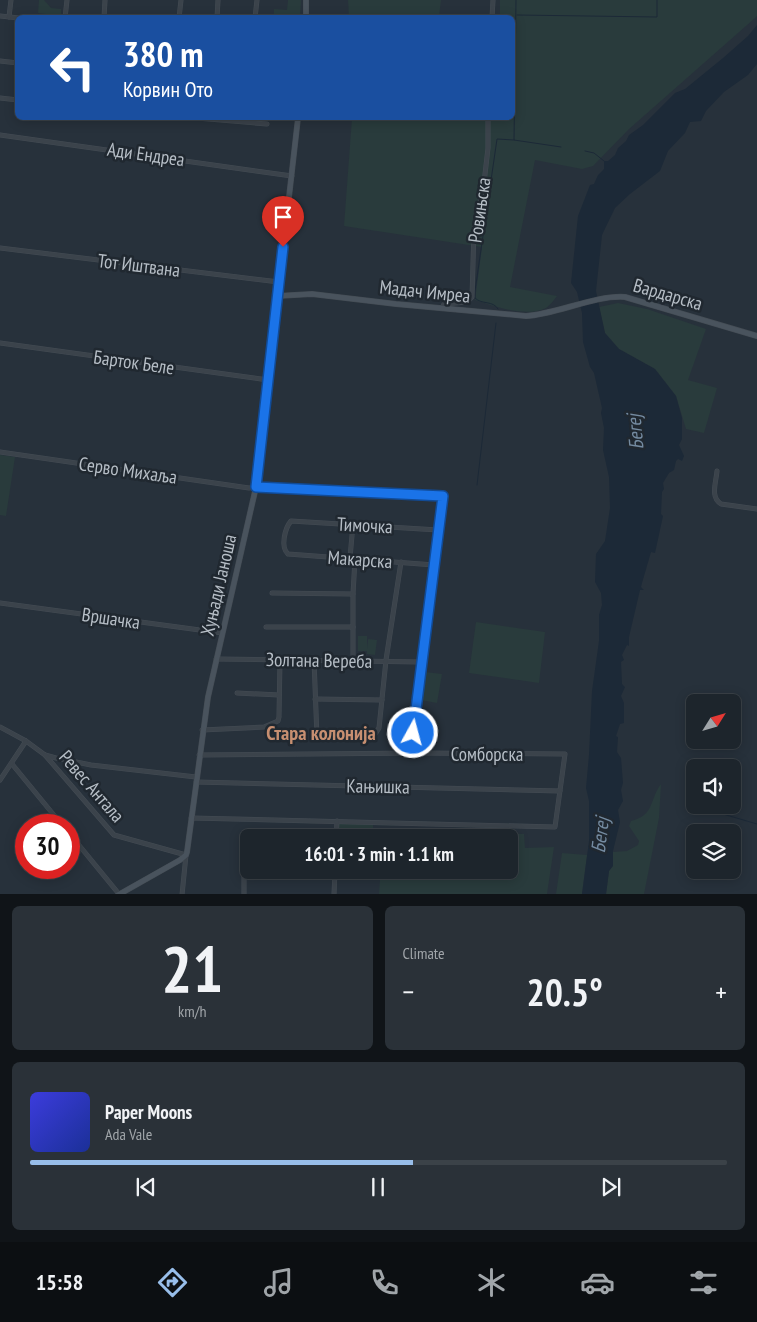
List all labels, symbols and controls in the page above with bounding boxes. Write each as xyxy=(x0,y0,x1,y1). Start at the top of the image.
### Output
text: 380 m xyxy=(123,31,204,77)
icon: left xyxy=(40,35,105,100)
text: Корвин Ото xyxy=(123,75,213,103)
street label: Ади Ендреа xyxy=(106,137,186,171)
street label: Ровињска xyxy=(463,176,495,244)
pin xyxy=(262,196,304,247)
icon: arrive xyxy=(269,203,297,231)
street label: Тот Иштвана xyxy=(96,248,182,282)
street label: Вардарска xyxy=(631,273,705,315)
street label: Мадач Имреа xyxy=(378,274,472,308)
street label: Барток Беле xyxy=(92,344,176,380)
water label: Бегеј xyxy=(620,411,649,451)
street label: Серво Михаља xyxy=(77,451,179,489)
street label: Тимочка xyxy=(337,512,393,538)
street label: Хуњади Јаноша xyxy=(195,532,241,638)
street label: Макарска xyxy=(327,545,393,573)
street label: Вршачка xyxy=(80,602,142,634)
street label: Золтана Вереба xyxy=(266,647,372,673)
north arrow xyxy=(686,694,741,749)
map controls xyxy=(686,694,741,879)
position arrow xyxy=(386,706,438,758)
district label: Стара колонија xyxy=(266,720,376,746)
street label: Сомборска xyxy=(451,742,523,766)
street label: Ревес Антала xyxy=(54,745,130,827)
button: sound xyxy=(686,759,741,814)
street label: Кањишка xyxy=(346,773,410,799)
water label: Бегеј xyxy=(585,813,615,854)
speed limit sign: 30 xyxy=(15,814,80,879)
button: layers xyxy=(686,824,741,879)
text: 16:01 · 3 min · 1.1 km xyxy=(304,842,454,866)
text: 21 xyxy=(161,926,223,1010)
text: Climate xyxy=(403,943,445,963)
text: 20.5° xyxy=(527,967,603,1016)
text: − xyxy=(403,973,414,1010)
text: + xyxy=(715,973,727,1010)
text: km/h xyxy=(178,1001,206,1021)
text: Paper Moons xyxy=(105,1100,192,1124)
text: Ada Vale xyxy=(105,1124,152,1144)
icon: previous xyxy=(132,1173,160,1201)
icon: pause xyxy=(364,1173,392,1201)
icon: next xyxy=(597,1173,625,1201)
icon: directions xyxy=(155,1265,190,1300)
icon: music xyxy=(261,1265,296,1300)
icon: phone xyxy=(367,1265,402,1300)
icon: climate xyxy=(474,1265,509,1300)
icon: car xyxy=(580,1265,615,1300)
icon: filters xyxy=(686,1265,721,1300)
text: 15:58 xyxy=(36,1268,83,1296)

